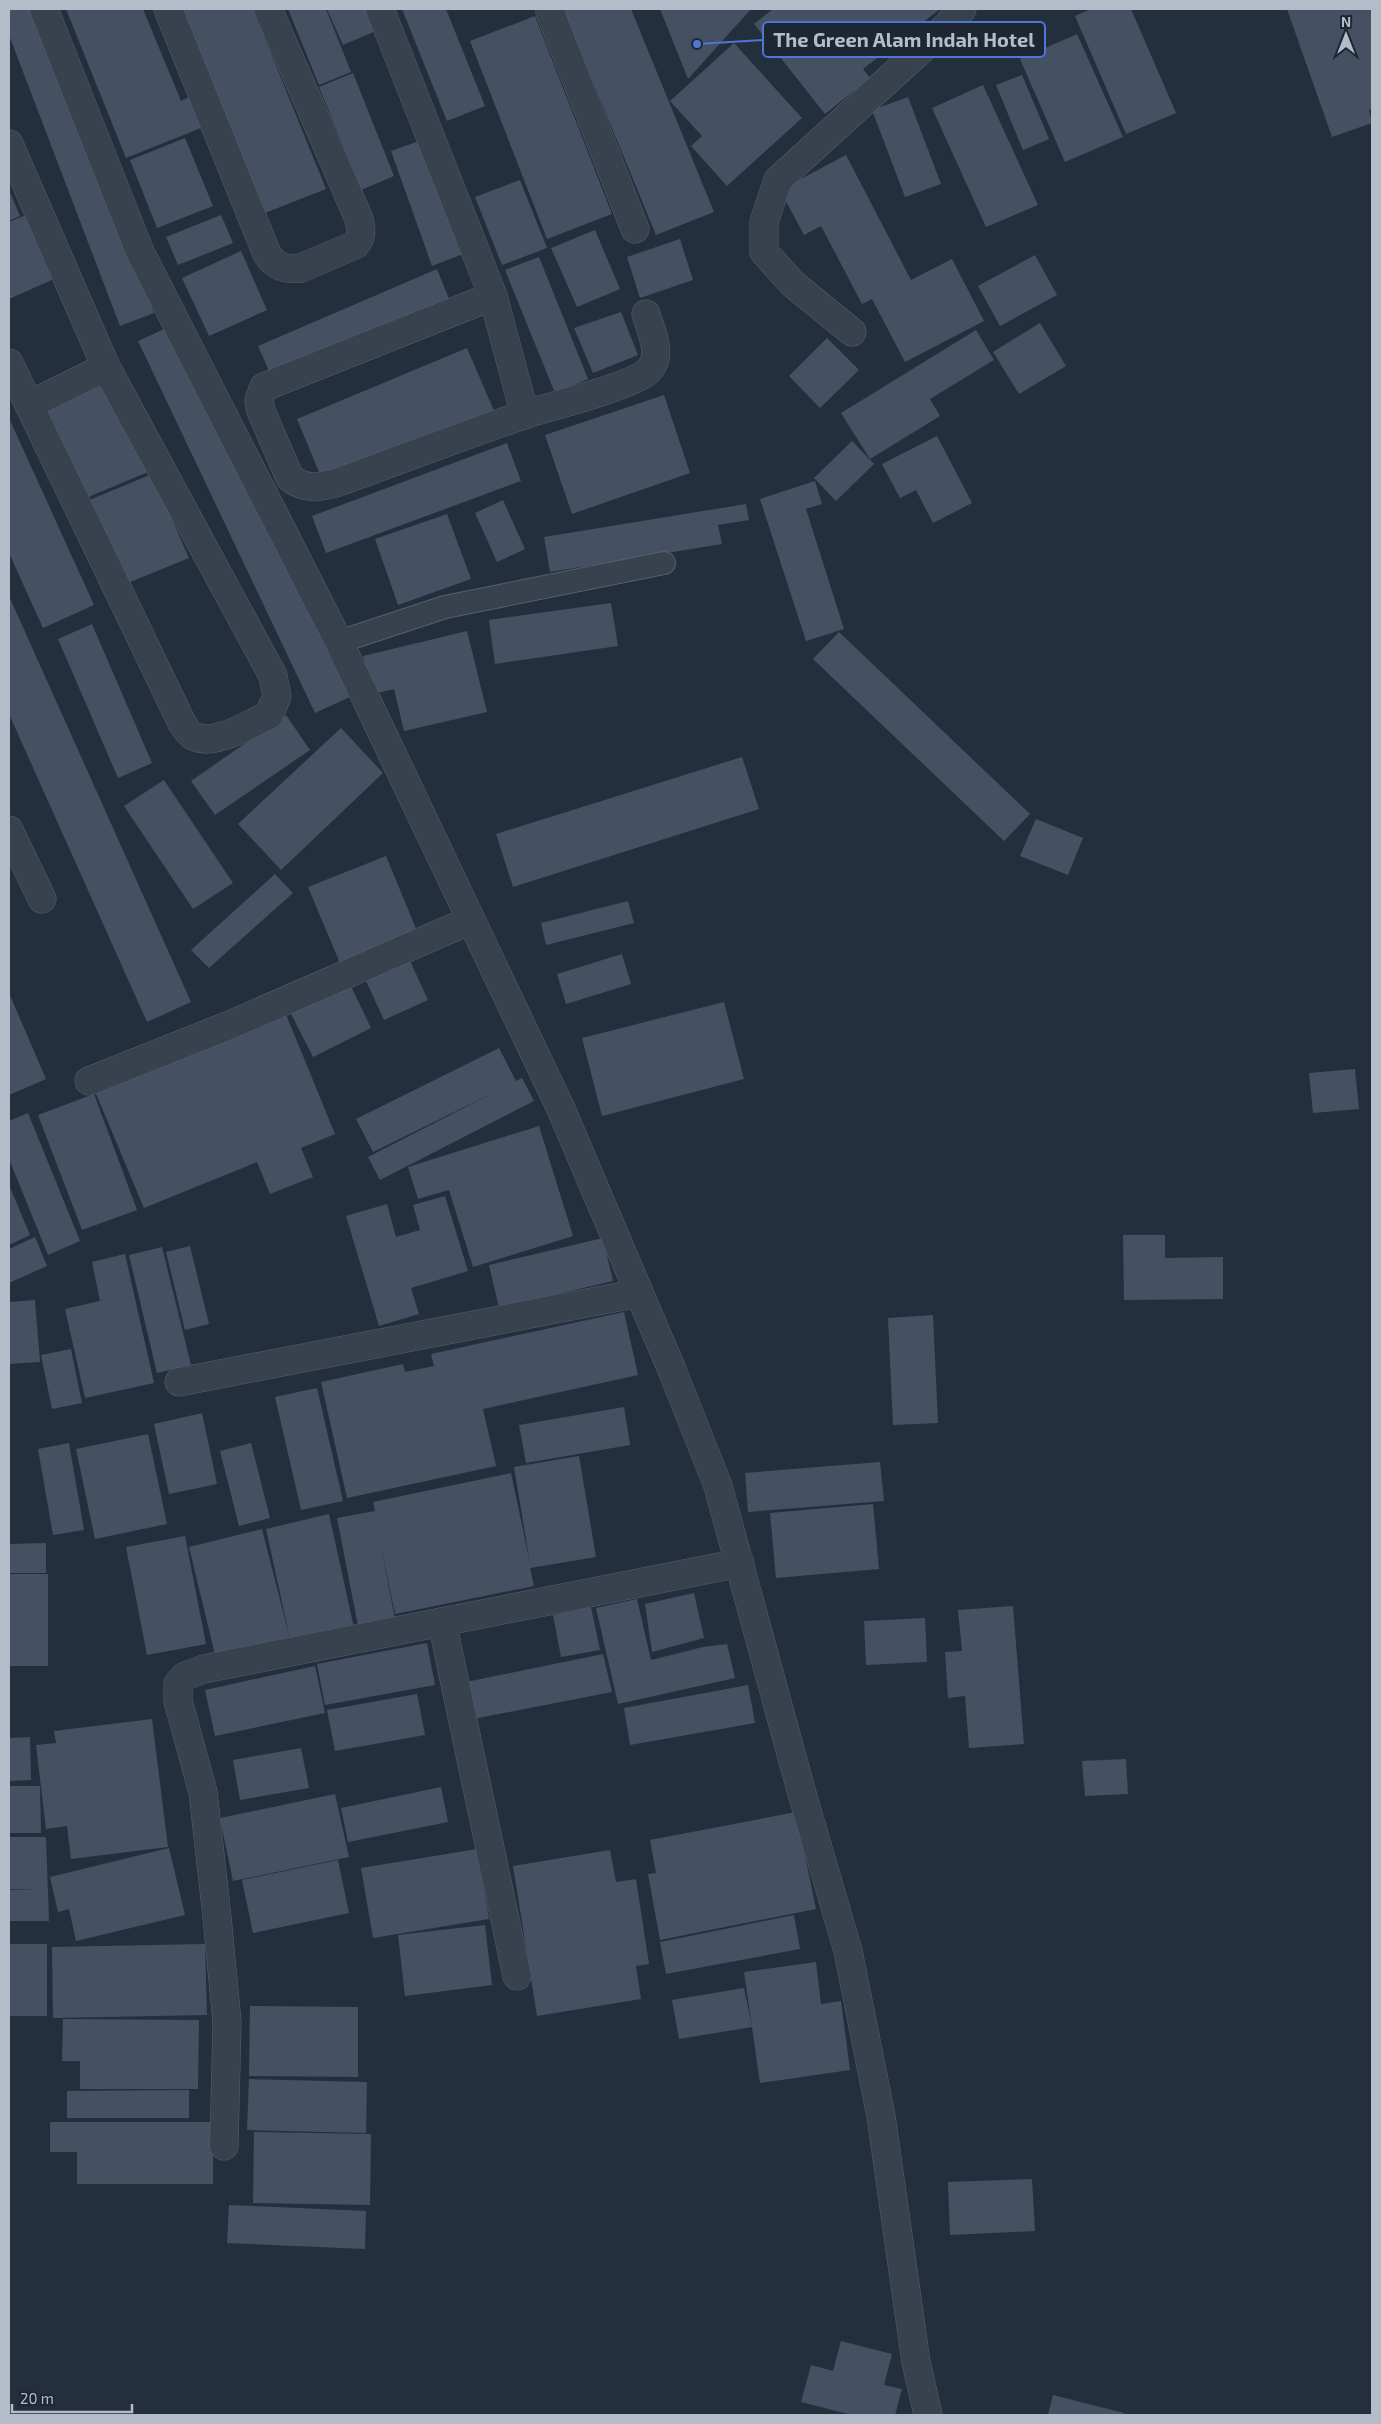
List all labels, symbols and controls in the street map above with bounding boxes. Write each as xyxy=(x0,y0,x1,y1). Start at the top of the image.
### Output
north arrow xyxy=(1321,10,1371,60)
text: N xyxy=(1341,13,1351,30)
callout: The Green Alam Indah Hotel xyxy=(763,22,1045,57)
text: The Green Alam Indah Hotel xyxy=(773,27,1035,51)
scale bar xyxy=(12,2382,132,2414)
text: 20 m xyxy=(20,2389,54,2407)

